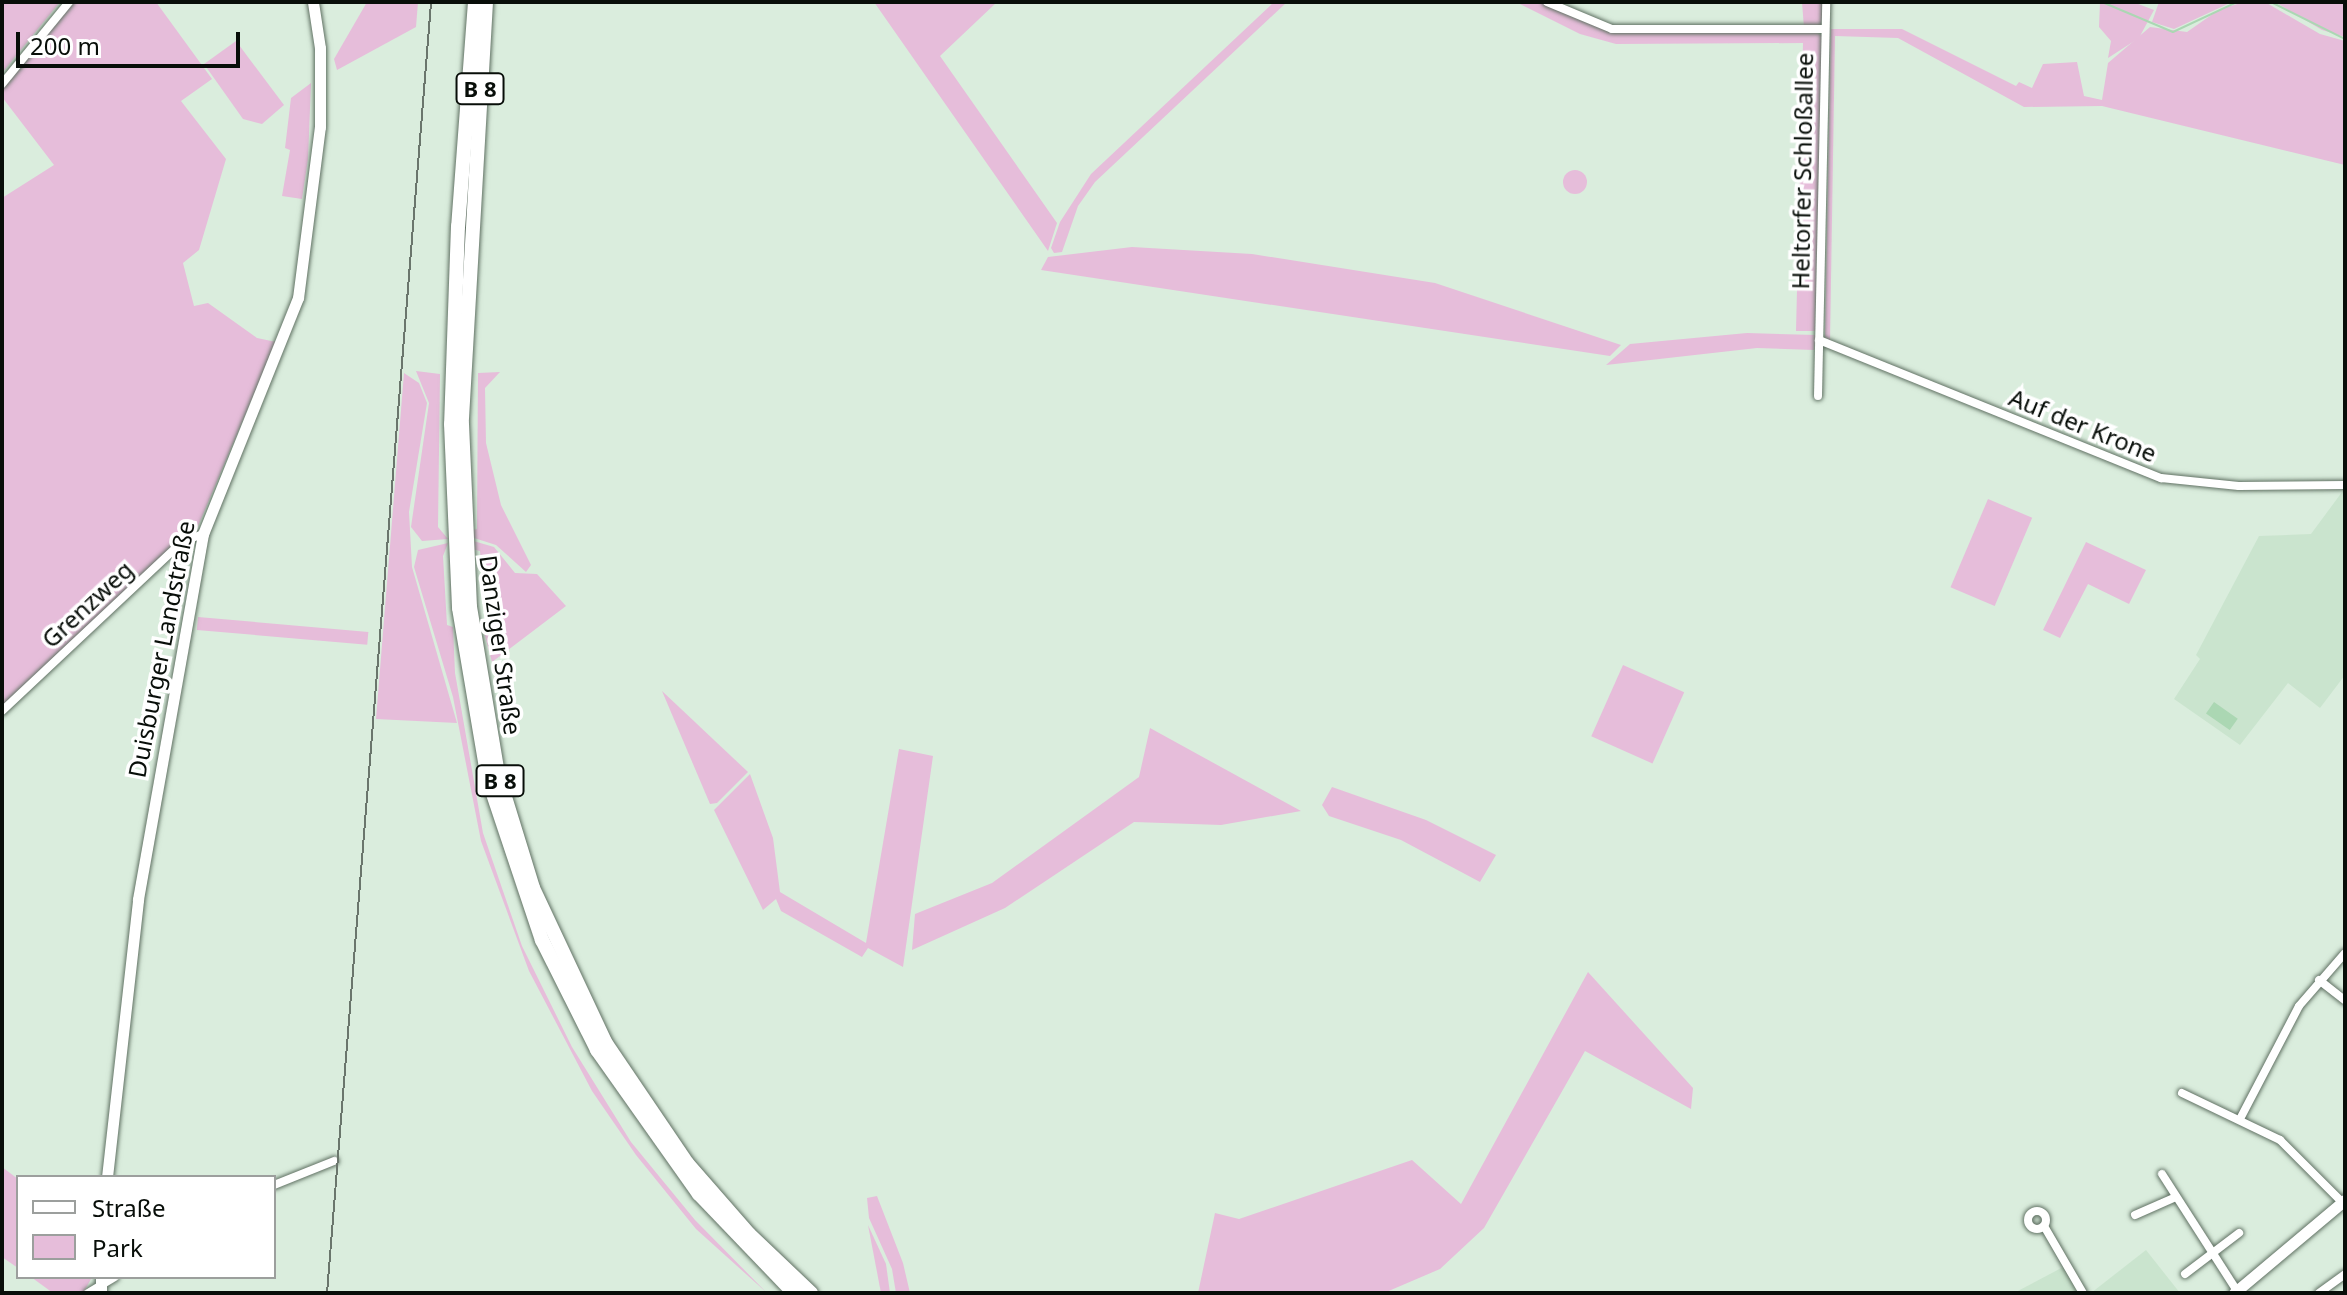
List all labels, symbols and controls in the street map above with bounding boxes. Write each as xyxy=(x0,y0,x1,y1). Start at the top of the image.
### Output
scale bar xyxy=(20,16,244,66)
text: 200 m xyxy=(30,29,100,62)
street label: Heltorfer Schloßallee xyxy=(1786,52,1818,290)
road number: B 8 xyxy=(454,71,506,107)
street label: Auf der Krone xyxy=(2005,382,2161,468)
street label: Duisburger Landstraße xyxy=(122,518,200,780)
street label: Danziger Straße xyxy=(474,553,528,737)
street label: Grenzweg xyxy=(36,555,138,653)
road number: B 8 xyxy=(474,763,526,799)
legend xyxy=(16,1175,276,1279)
text: Straße xyxy=(92,1191,165,1224)
text: Park xyxy=(92,1231,143,1264)

